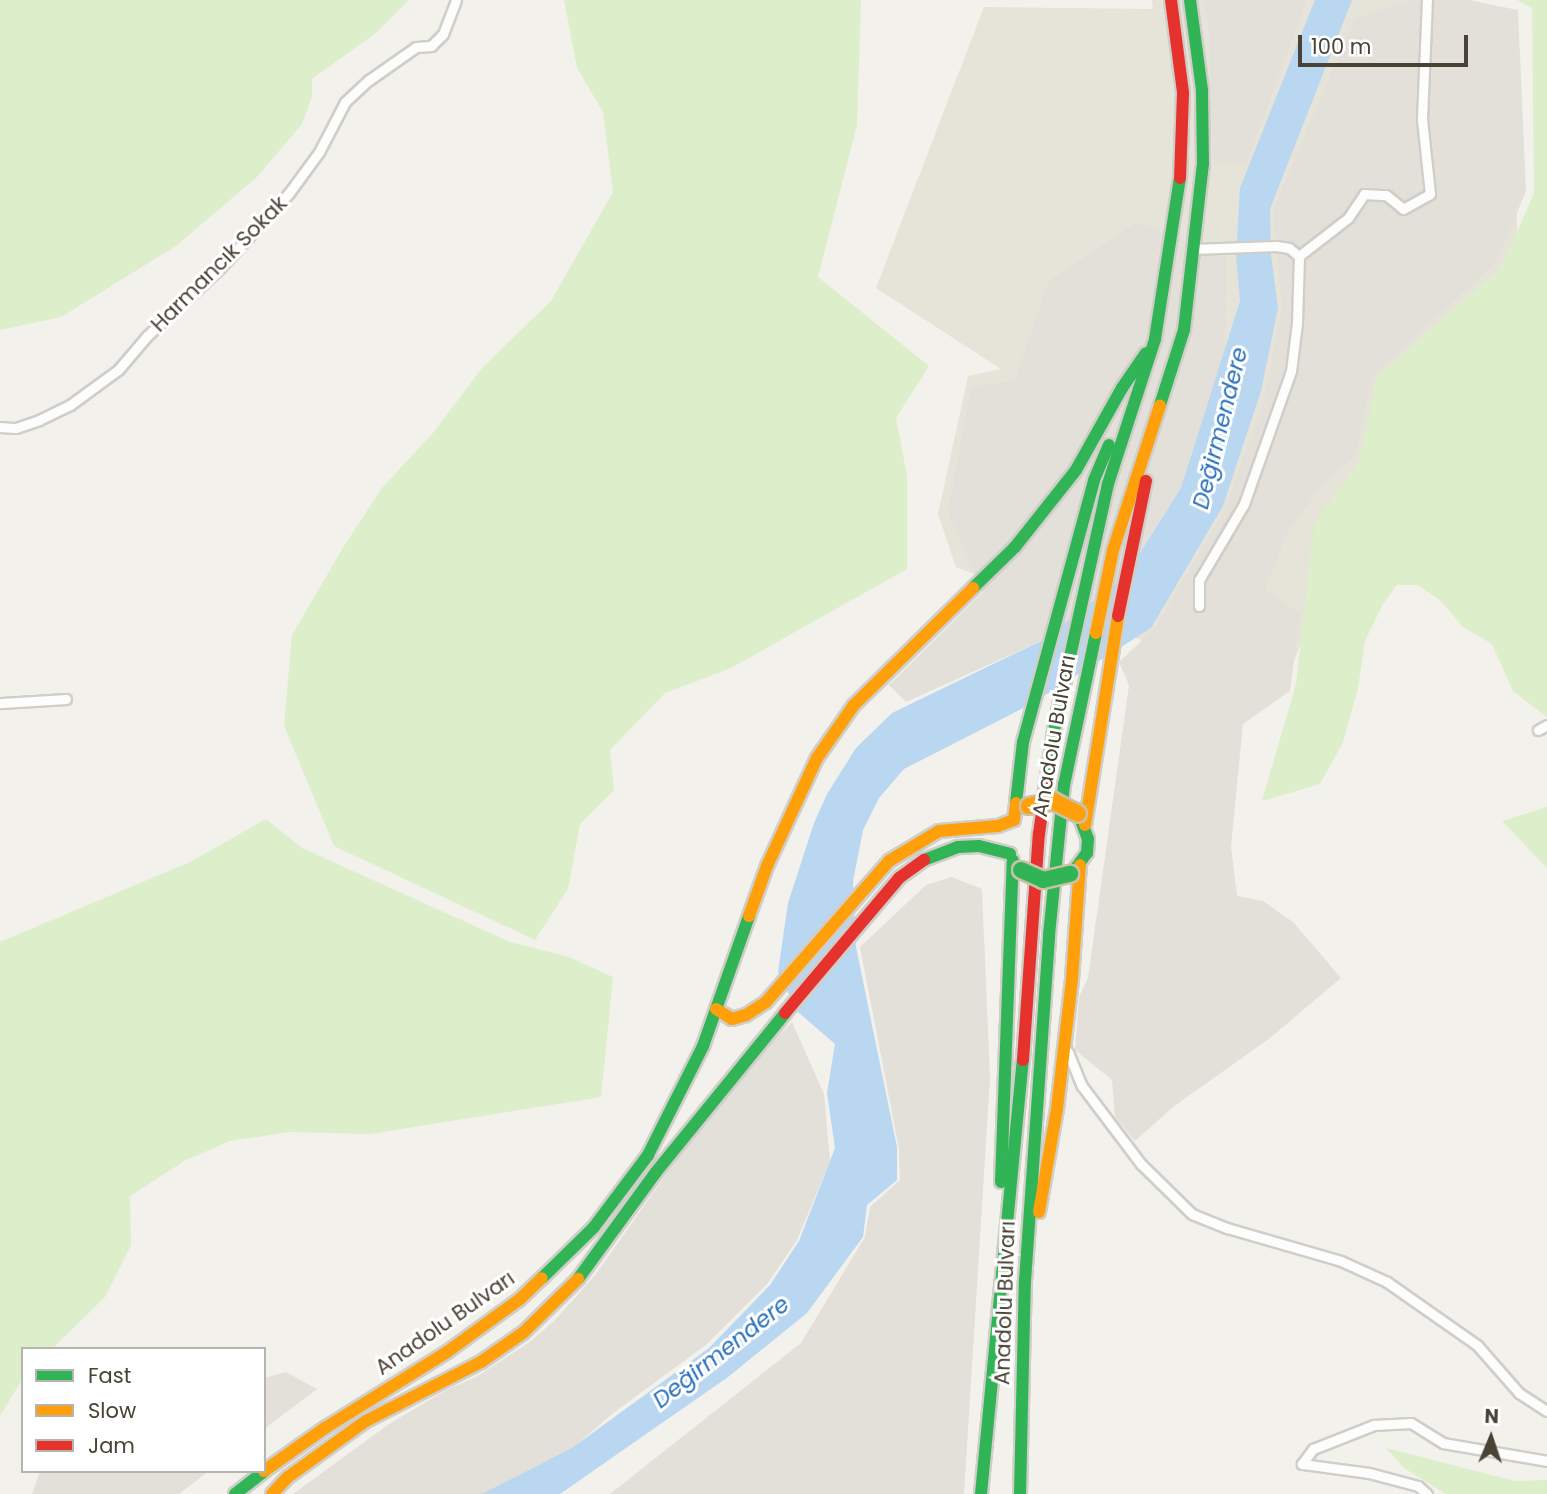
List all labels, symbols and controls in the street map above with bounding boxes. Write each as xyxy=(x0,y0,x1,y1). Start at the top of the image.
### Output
scale bar xyxy=(1302,21,1472,65)
text: 100 m xyxy=(1311,32,1371,61)
street label: Harmancık Sokak xyxy=(146,191,292,337)
water label: Değirmendere xyxy=(1187,344,1253,512)
street label: Anadolu Bulvarı xyxy=(1027,653,1081,819)
street label: Anadolu Bulvarı xyxy=(990,1221,1020,1385)
street label: Anadolu Bulvarı xyxy=(371,1266,519,1380)
water label: Değirmendere xyxy=(647,1290,795,1414)
legend xyxy=(21,1347,266,1473)
text: Fast xyxy=(88,1361,131,1390)
text: Slow xyxy=(88,1396,136,1425)
north arrow xyxy=(1456,1403,1526,1473)
text: N xyxy=(1484,1403,1499,1430)
text: Jam xyxy=(88,1431,135,1460)

